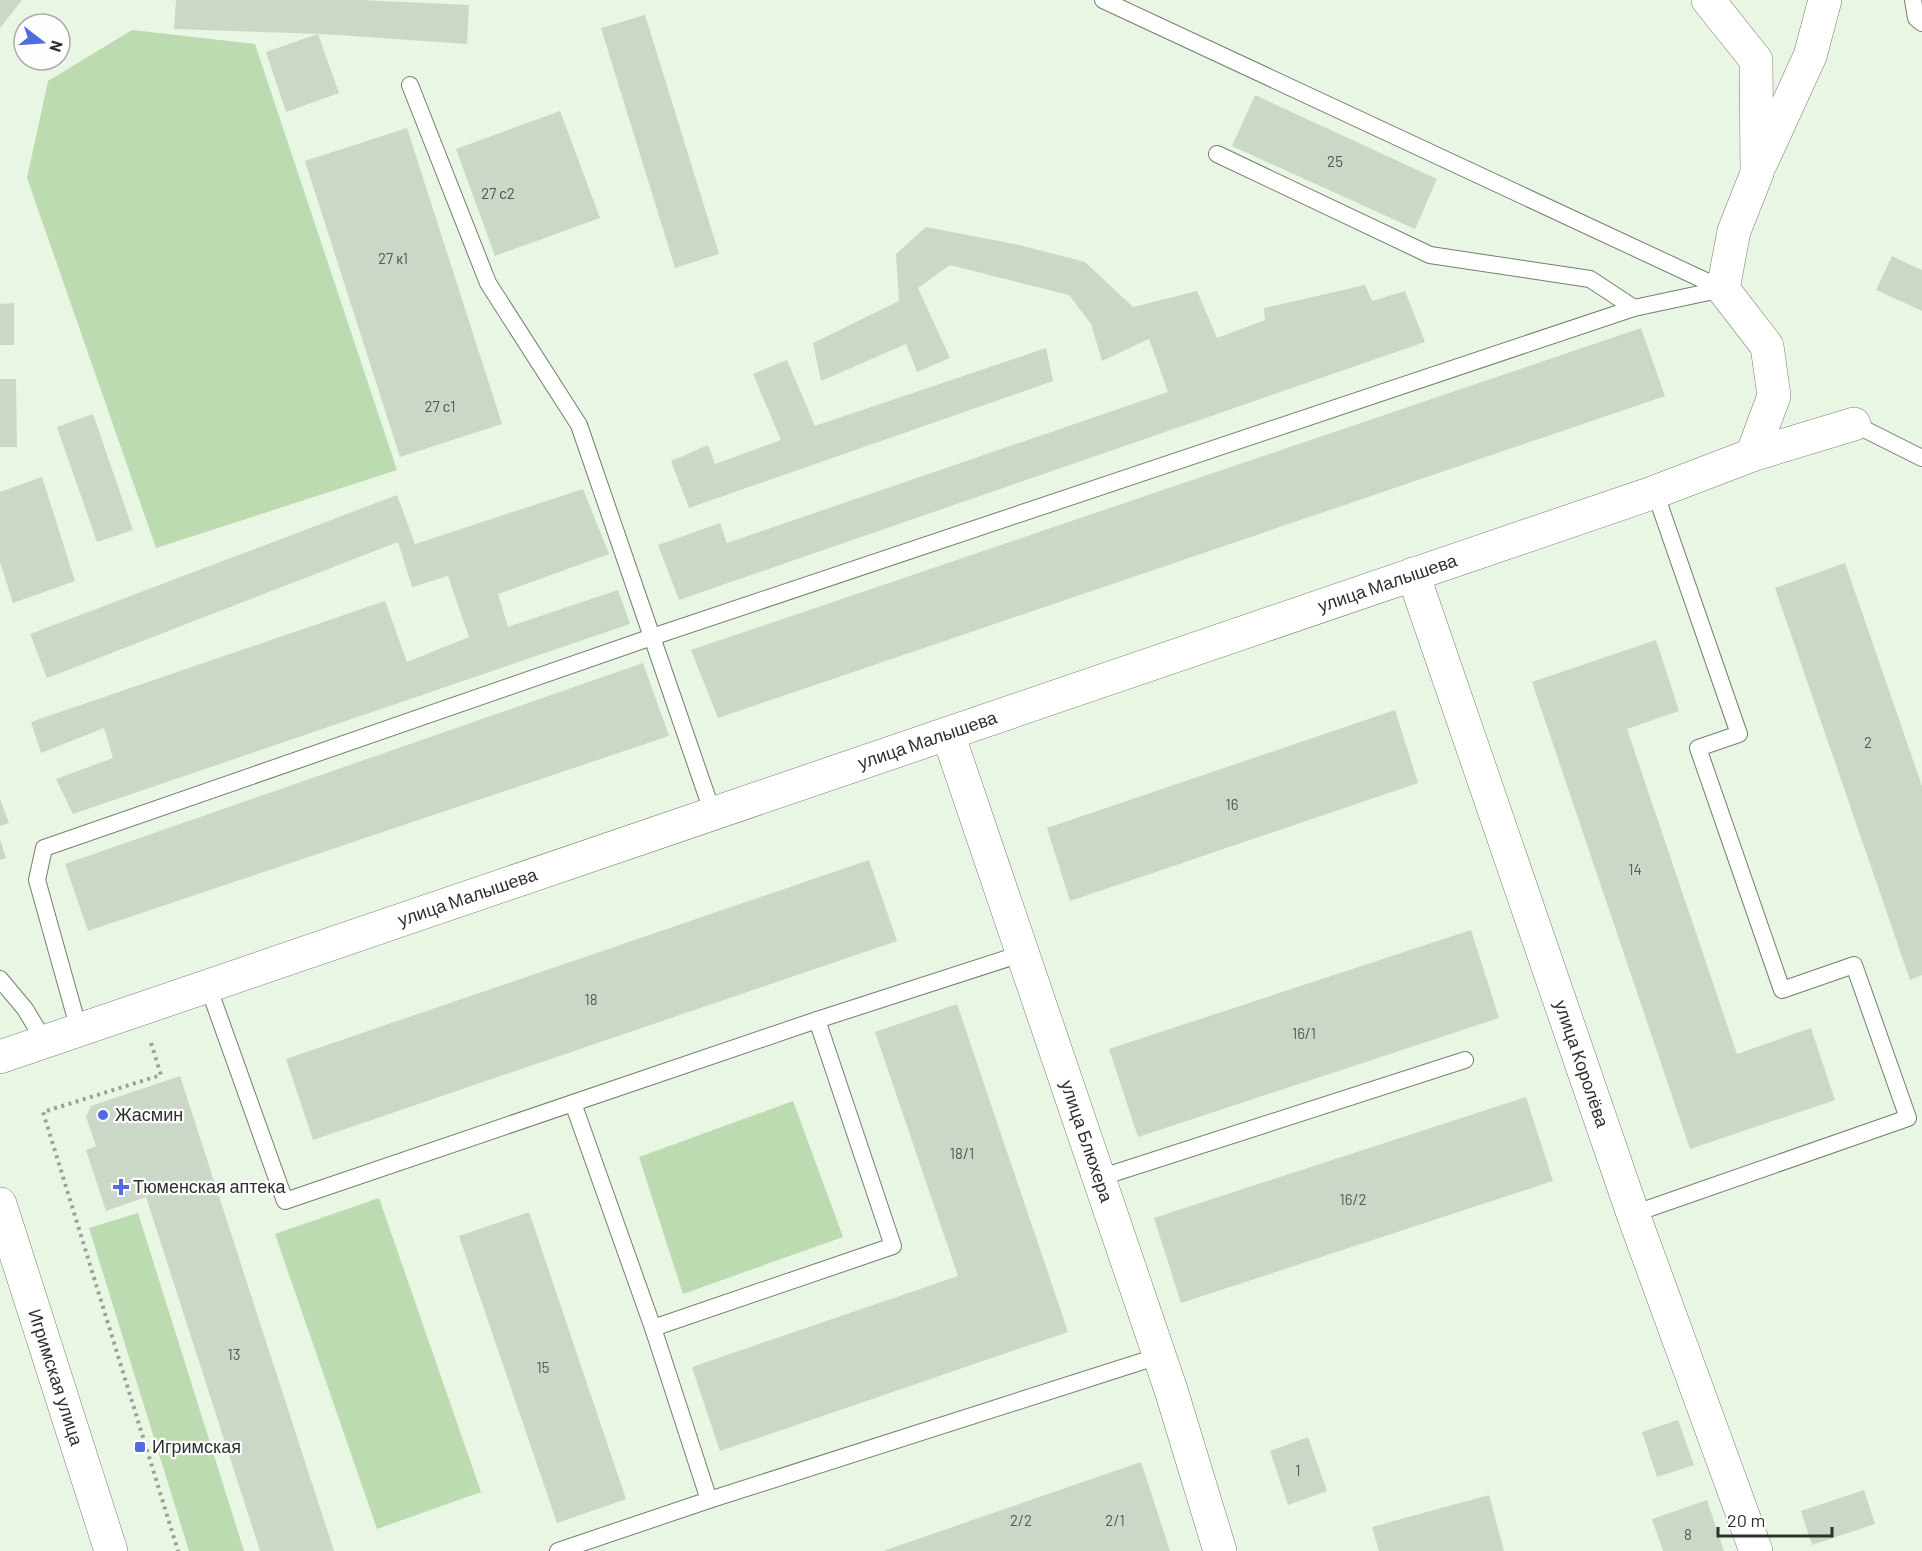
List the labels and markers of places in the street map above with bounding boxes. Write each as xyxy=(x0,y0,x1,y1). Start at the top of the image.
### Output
place label: Жасмин xyxy=(115,1103,183,1125)
marker: Жасмин xyxy=(96,1108,110,1122)
place label: Тюменская аптека xyxy=(133,1175,287,1197)
marker: Тюменская аптека xyxy=(114,1180,128,1194)
place label: Игримская xyxy=(152,1435,241,1457)
marker: Игримская xyxy=(133,1440,147,1454)

